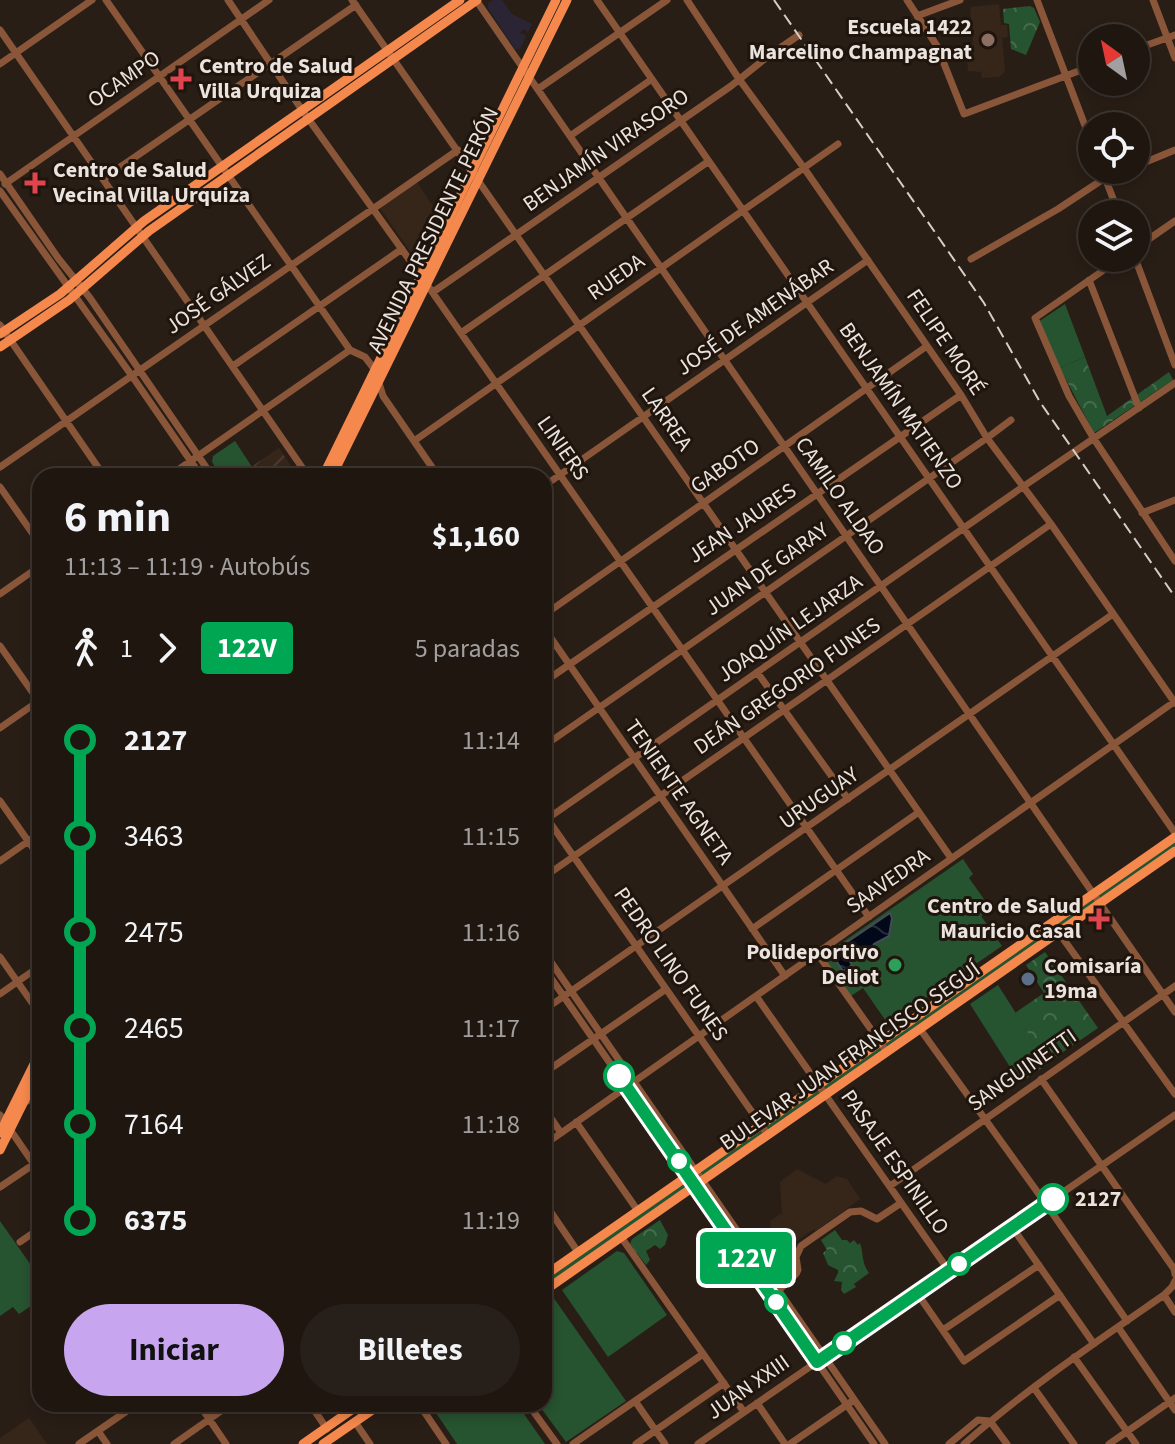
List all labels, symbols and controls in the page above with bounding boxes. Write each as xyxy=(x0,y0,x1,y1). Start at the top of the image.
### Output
place label: Escuela 1422 Marcelino Champagnat xyxy=(749,11,973,68)
north arrow xyxy=(1078,24,1150,96)
map controls xyxy=(1078,24,1150,272)
marker: Escuela 1422 Marcelino Champagnat xyxy=(979,31,997,49)
street label: OCAMPO xyxy=(81,42,167,116)
place label: Centro de Salud Villa Urquiza xyxy=(198,50,353,107)
marker: Centro de Salud Villa Urquiza xyxy=(170,68,192,90)
street label: BENJAMÍN VIRASORO xyxy=(516,80,696,220)
street label: AVENIDA PRESIDENTE PERÓN xyxy=(359,101,507,359)
button: locate xyxy=(1078,112,1150,184)
place label: Centro de Salud Vecinal Villa Urquiza xyxy=(52,154,250,211)
marker: Centro de Salud Vecinal Villa Urquiza xyxy=(24,172,46,194)
button: layers xyxy=(1078,200,1150,272)
street label: JOSÉ GÁLVEZ xyxy=(159,246,277,342)
street label: RUEDA xyxy=(581,246,651,308)
street label: JOSÉ DE AMENÁBAR xyxy=(670,251,840,383)
street label: FELIPE MORÉ xyxy=(899,282,993,402)
street label: BENJAMÍN MATIENZO xyxy=(831,316,971,496)
street label: LARREA xyxy=(633,381,701,457)
street label: LINIERS xyxy=(529,409,597,487)
street label: GABOTO xyxy=(684,430,766,502)
street label: CAMILO ALDAO xyxy=(787,430,893,562)
street label: JEAN JAURES xyxy=(681,475,803,571)
text: 6 min xyxy=(64,486,171,549)
street label: JUAN DE GARAY xyxy=(699,514,836,624)
text: $1,160 xyxy=(432,515,520,558)
text: 11:13 – 11:19 · Autobús xyxy=(64,548,310,585)
street label: JOAQUÍN LEJARZA xyxy=(711,566,869,690)
street label: DEÁN GREGORIO FUNES xyxy=(687,609,887,763)
icon: walk xyxy=(64,626,108,670)
icon: forward xyxy=(145,626,189,670)
text: 122V xyxy=(217,628,277,668)
text: 1 xyxy=(120,630,133,667)
text: 5 paradas xyxy=(415,630,520,667)
street label: TENIENTE AGNETA xyxy=(617,713,741,871)
text: 2127 xyxy=(124,719,187,762)
text: 11:14 xyxy=(462,722,520,759)
street label: URUGUAY xyxy=(773,759,866,837)
text: 3463 xyxy=(124,815,184,858)
text: 11:15 xyxy=(462,818,520,855)
street label: SAAVEDRA xyxy=(839,840,937,922)
street label: PEDRO LINO FUNES xyxy=(606,880,736,1048)
place label: Centro de Salud Mauricio Casal xyxy=(927,890,1082,947)
marker: Centro de Salud Mauricio Casal xyxy=(1088,908,1110,930)
text: 2475 xyxy=(124,911,184,954)
text: 11:16 xyxy=(462,914,520,951)
place label: Polideportivo Deliot xyxy=(746,936,880,993)
place label: Comisaría 19ma xyxy=(1044,950,1142,1007)
street label: BULEVAR JUAN FRANCISCO SEGUÍ xyxy=(713,953,988,1158)
marker: Polideportivo Deliot xyxy=(886,956,904,974)
marker: Comisaría 19ma xyxy=(1019,970,1037,988)
text: 2465 xyxy=(124,1007,184,1050)
text: 11:17 xyxy=(462,1010,520,1047)
street label: SANGUINETTI xyxy=(961,1021,1083,1119)
unlabelled marker xyxy=(604,1061,634,1091)
street label: PASAJE ESPINILLO xyxy=(833,1083,957,1241)
text: 7164 xyxy=(124,1103,184,1146)
text: 11:18 xyxy=(462,1106,520,1143)
unlabelled marker xyxy=(668,1150,690,1172)
place label: 2127 xyxy=(1075,1183,1121,1215)
marker: 2127 xyxy=(1038,1184,1068,1214)
text: 6375 xyxy=(124,1199,187,1242)
text: 11:19 xyxy=(462,1202,520,1239)
line badge: 122V xyxy=(690,1232,802,1284)
text: 122V xyxy=(716,1238,776,1278)
unlabelled marker xyxy=(948,1253,970,1275)
unlabelled marker xyxy=(765,1291,787,1313)
button: Iniciar xyxy=(64,1304,284,1396)
button: Billetes xyxy=(300,1304,520,1396)
unlabelled marker xyxy=(833,1332,855,1354)
street label: JUAN XXIII xyxy=(700,1347,796,1427)

